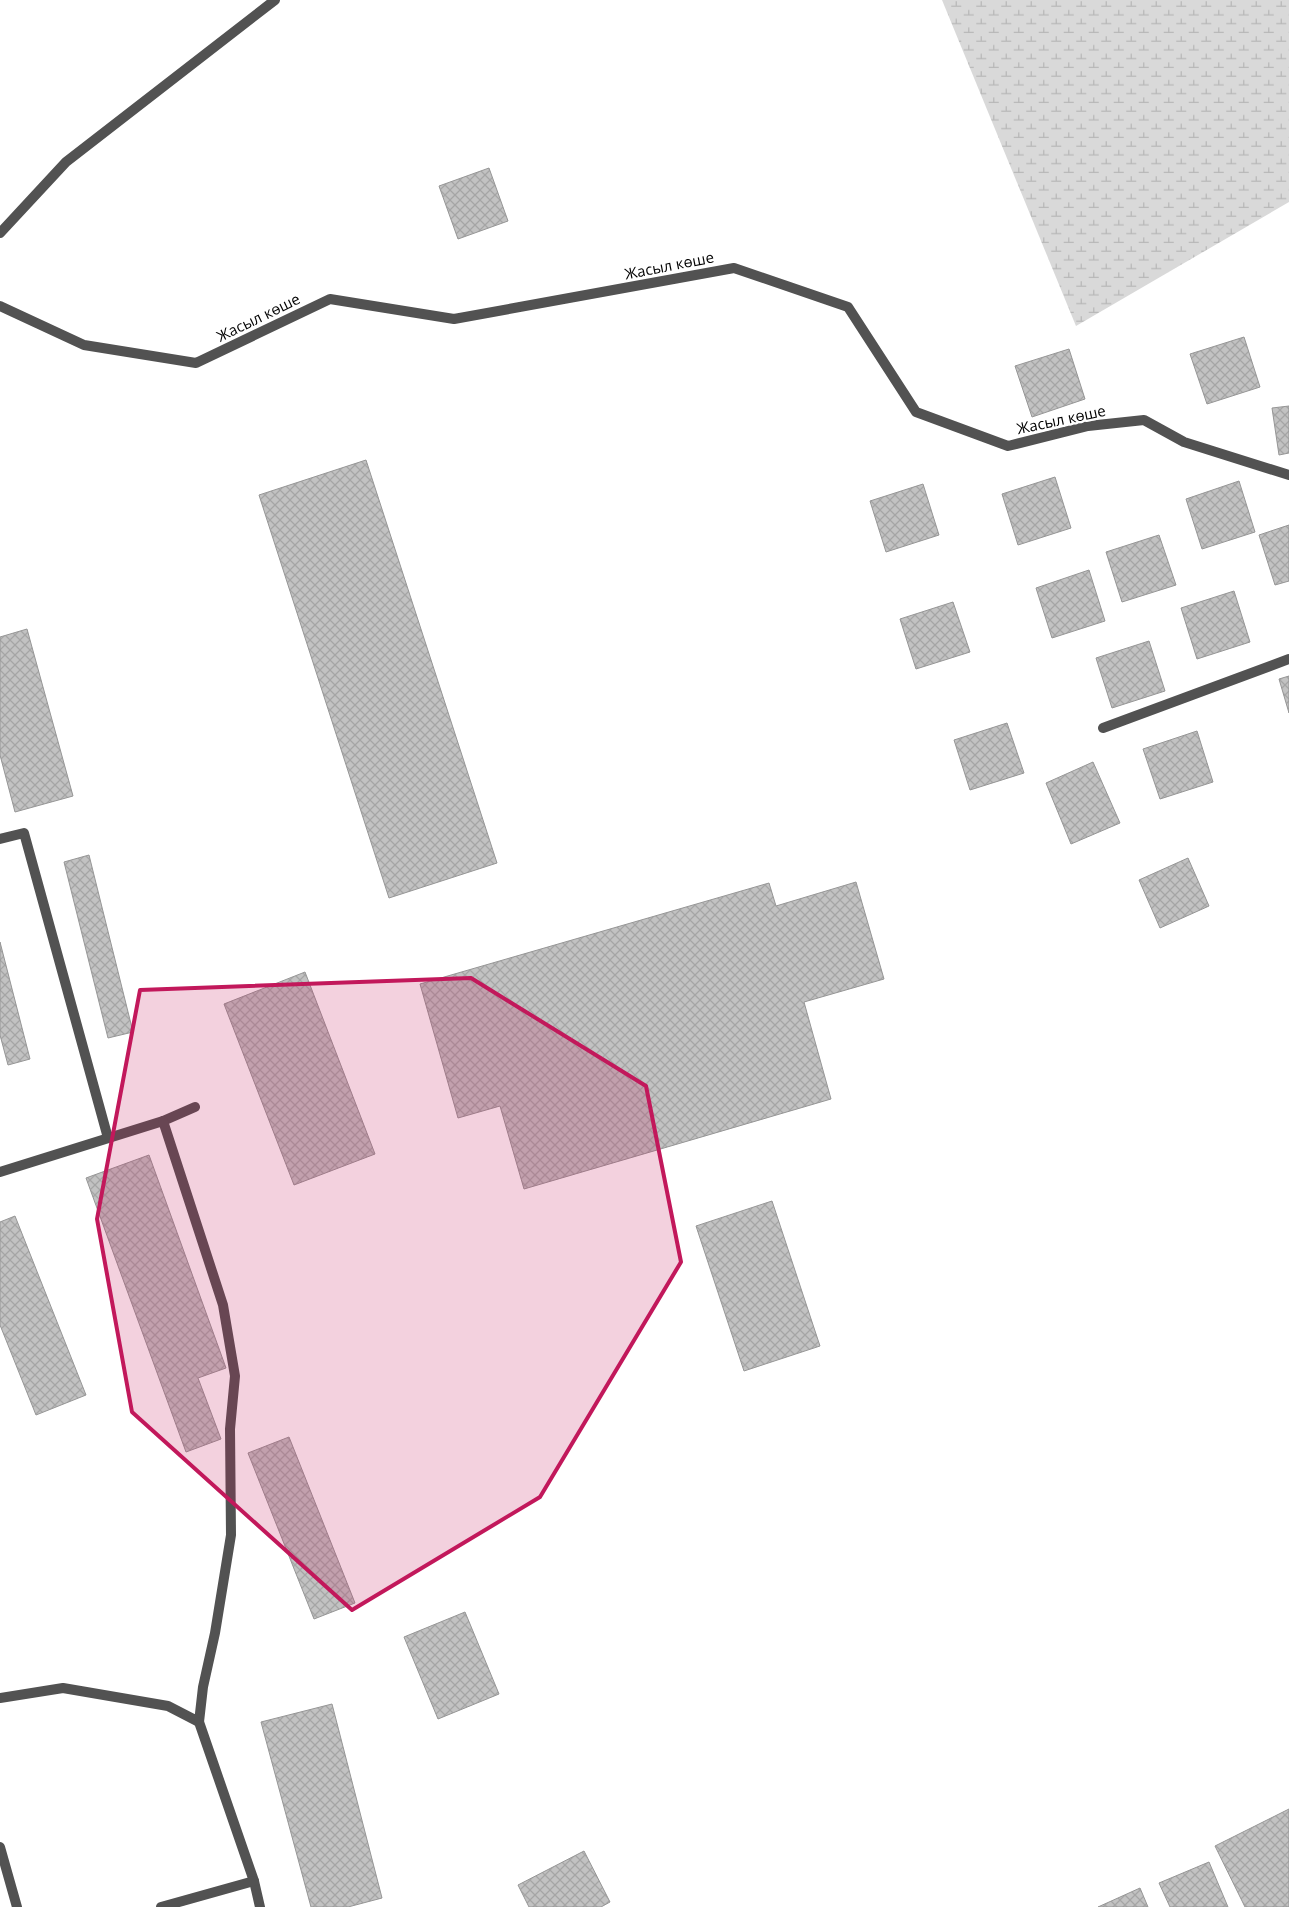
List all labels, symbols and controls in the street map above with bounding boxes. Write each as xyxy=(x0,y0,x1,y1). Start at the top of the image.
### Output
street label: Жасыл көше xyxy=(623,247,715,283)
street label: Жасыл көше xyxy=(213,288,303,346)
street label: Жасыл көше xyxy=(1015,400,1107,438)

